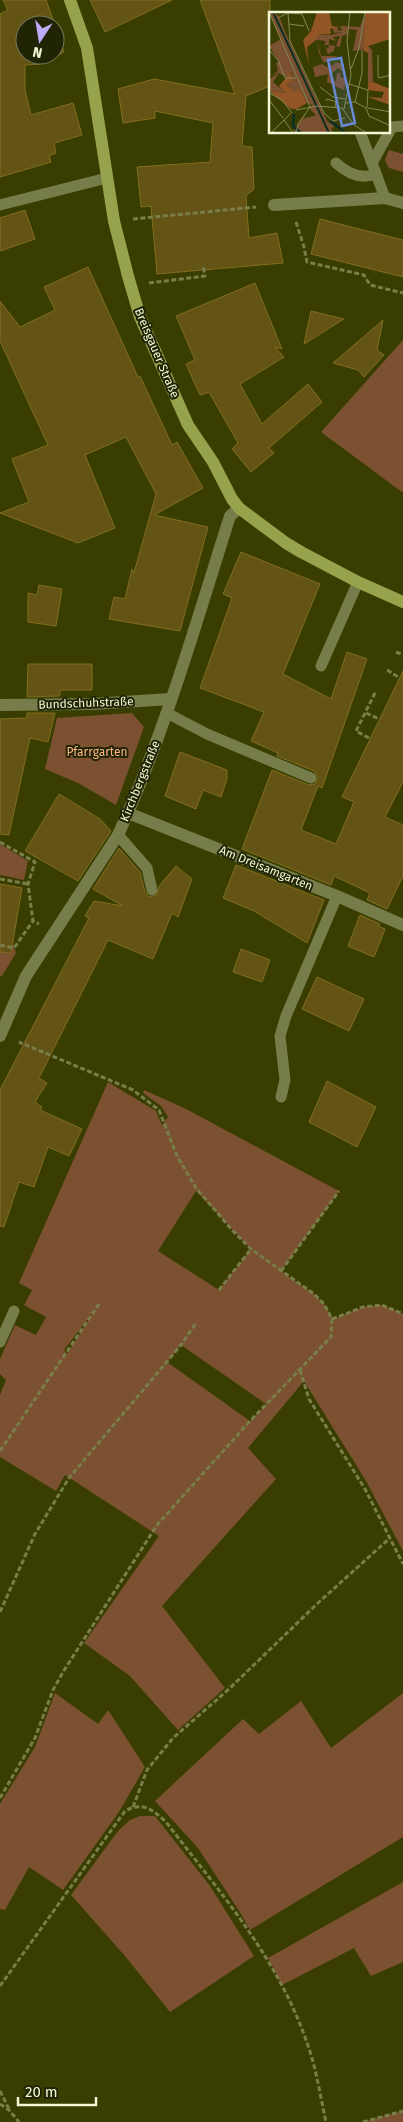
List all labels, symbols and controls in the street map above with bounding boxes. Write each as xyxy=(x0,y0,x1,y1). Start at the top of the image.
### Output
inset map xyxy=(269,12,390,134)
north arrow xyxy=(15,15,65,65)
text: N xyxy=(31,43,44,62)
street label: Breisgauer Straße xyxy=(132,306,182,400)
street label: Bundschuhstraße xyxy=(38,694,134,712)
street label: Kirchbergstraße xyxy=(117,738,163,824)
park label: Pfarrgarten xyxy=(66,745,128,759)
street label: Am Dreisamgarten xyxy=(217,843,315,893)
scale bar xyxy=(18,2074,95,2106)
text: 20 m xyxy=(25,2083,58,2101)

